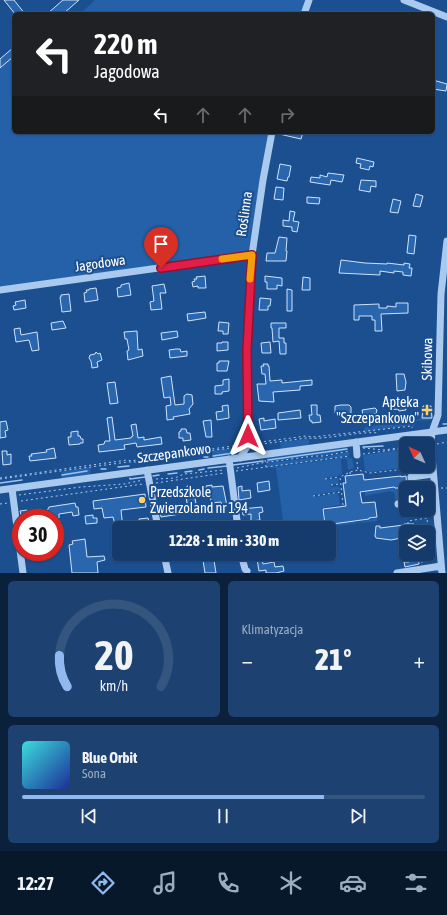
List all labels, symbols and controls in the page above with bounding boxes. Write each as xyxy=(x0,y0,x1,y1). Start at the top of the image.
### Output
icon: left xyxy=(28,28,80,80)
text: 220 m xyxy=(94,28,157,60)
text: Jagodowa xyxy=(94,61,160,82)
icon: left xyxy=(150,104,172,126)
icon: ahead xyxy=(192,104,214,126)
icon: ahead xyxy=(234,104,256,126)
icon: right xyxy=(276,104,298,126)
street label: Roślinna xyxy=(233,190,255,238)
pin xyxy=(144,227,178,268)
icon: arrive xyxy=(150,233,172,255)
street label: Jagodowa xyxy=(74,252,126,274)
street label: Skibowa xyxy=(419,338,435,380)
place label: Apteka "Szczepankowo" xyxy=(336,394,419,426)
marker: Apteka "Szczepankowo" xyxy=(422,405,432,415)
position arrow xyxy=(227,415,269,457)
north arrow xyxy=(399,437,435,473)
map controls xyxy=(399,437,435,561)
street label: Szczepankowo xyxy=(136,440,212,466)
button: sound xyxy=(399,481,435,517)
place label: Przedszkole Zwierzoland nr 194 xyxy=(150,484,248,516)
marker: Przedszkole Zwierzoland nr 194 xyxy=(137,495,147,505)
speed limit sign: 30 xyxy=(12,509,64,561)
button: layers xyxy=(399,525,435,561)
text: 12:28 · 1 min · 330 m xyxy=(169,532,279,549)
text: Klimatyzacja xyxy=(242,622,303,637)
text: 20 xyxy=(94,631,133,679)
text: 21° xyxy=(315,642,351,676)
text: − xyxy=(242,647,253,673)
text: + xyxy=(414,647,425,673)
text: km/h xyxy=(100,678,128,694)
text: Blue Orbit xyxy=(82,749,137,766)
text: Sona xyxy=(82,766,106,781)
icon: previous xyxy=(78,805,100,827)
icon: pause xyxy=(212,805,234,827)
icon: next xyxy=(347,805,369,827)
icon: directions xyxy=(89,869,117,897)
icon: music xyxy=(151,869,179,897)
icon: phone xyxy=(214,869,242,897)
icon: climate xyxy=(277,869,305,897)
icon: car xyxy=(339,869,367,897)
icon: filters xyxy=(402,869,430,897)
text: 12:27 xyxy=(17,873,54,894)

